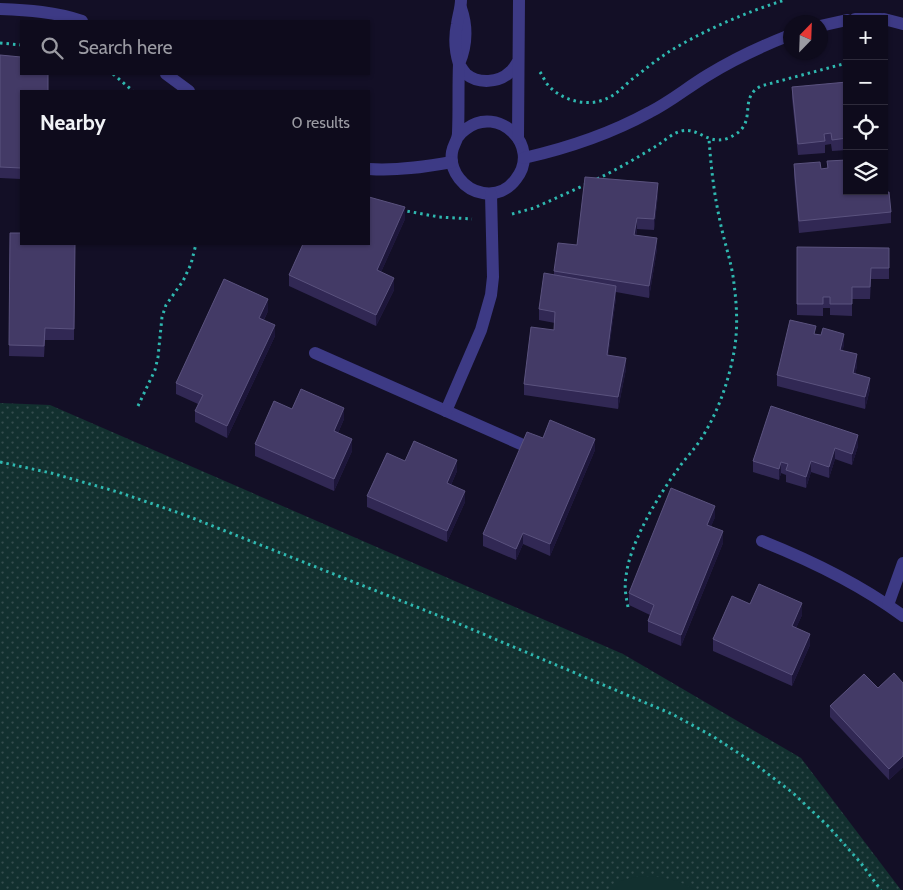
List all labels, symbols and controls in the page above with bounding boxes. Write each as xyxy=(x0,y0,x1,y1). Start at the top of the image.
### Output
north arrow xyxy=(783,15,828,60)
map controls xyxy=(843,15,888,195)
button: + xyxy=(843,15,888,60)
search box xyxy=(20,20,370,75)
icon: search xyxy=(38,34,66,62)
text: Search here xyxy=(78,36,172,59)
button: − xyxy=(843,60,888,105)
button: locate xyxy=(843,105,888,150)
text: Nearby xyxy=(40,110,106,135)
text: 0 results xyxy=(291,113,350,132)
button: layers xyxy=(843,150,888,195)

